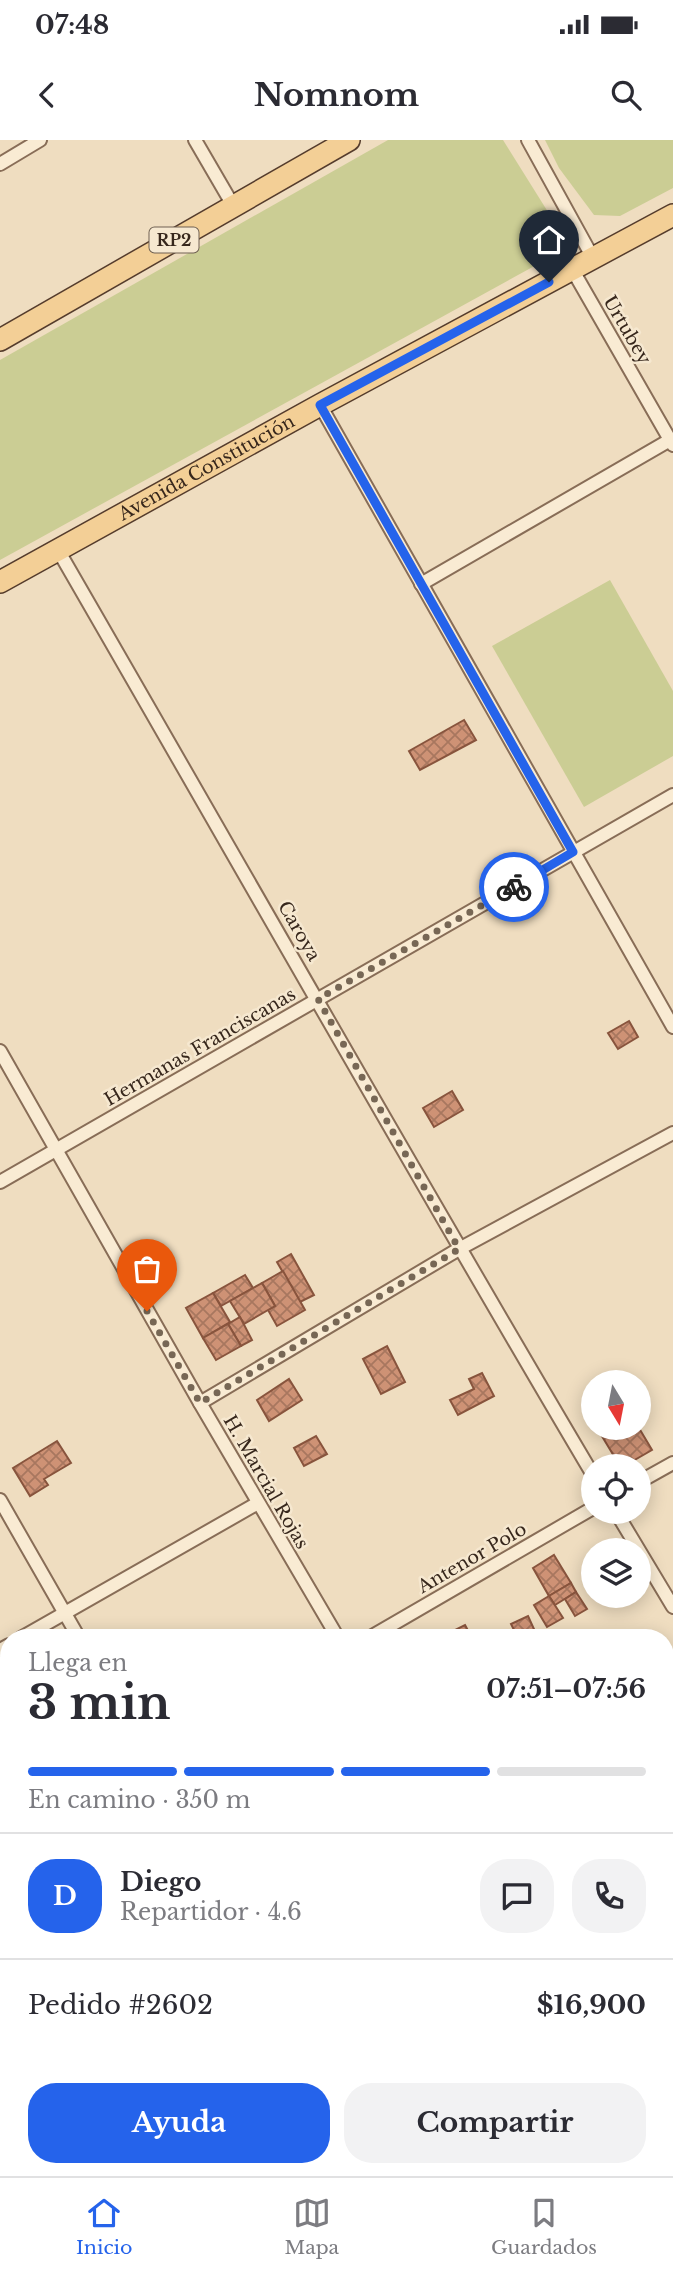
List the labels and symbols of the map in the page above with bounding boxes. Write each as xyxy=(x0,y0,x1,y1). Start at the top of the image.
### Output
pin xyxy=(519,210,579,282)
road number: RP2 xyxy=(150,228,198,253)
street label: Urtubey xyxy=(599,292,656,369)
street label: Avenida Constitución xyxy=(114,410,299,526)
courier xyxy=(479,852,549,922)
street label: Caroya xyxy=(273,897,325,965)
street label: Hermanas Franciscanas xyxy=(100,983,300,1111)
pin xyxy=(117,1239,177,1311)
north arrow xyxy=(581,1370,651,1440)
street label: H. Marcial Rojas xyxy=(219,1411,313,1553)
street label: Antenor Polo xyxy=(413,1518,530,1599)

